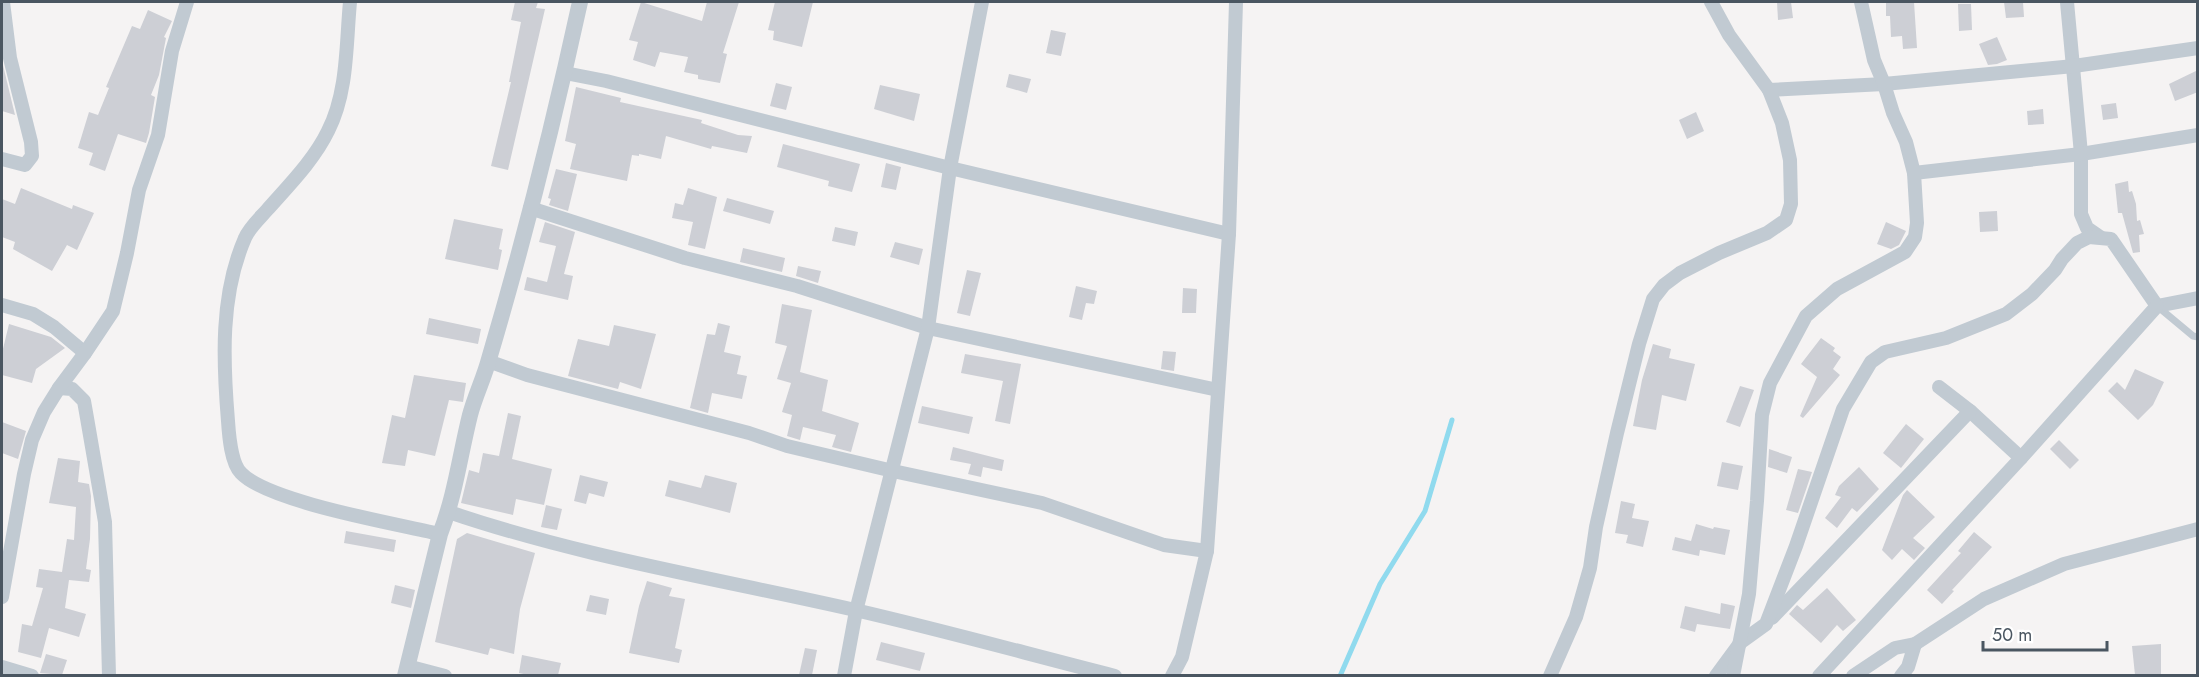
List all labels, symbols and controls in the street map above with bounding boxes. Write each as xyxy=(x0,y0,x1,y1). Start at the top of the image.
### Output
scale bar xyxy=(1983,614,2108,652)
text: 50 m xyxy=(1992,622,2032,648)

